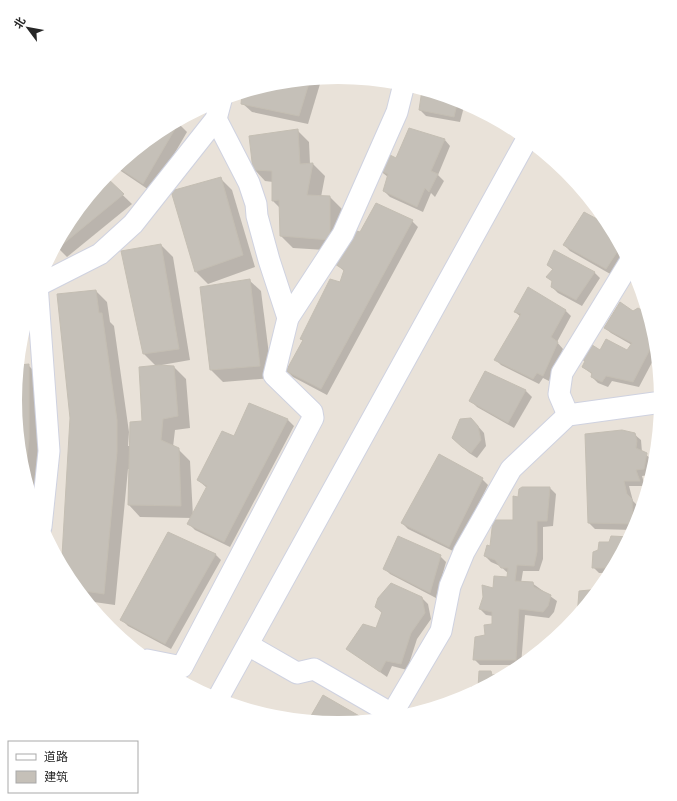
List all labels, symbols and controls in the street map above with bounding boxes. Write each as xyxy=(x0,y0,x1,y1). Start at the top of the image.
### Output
north arrow xyxy=(8,8,48,48)
text: 北 xyxy=(12,15,28,31)
legend xyxy=(8,741,138,793)
text: 道路 xyxy=(44,750,68,764)
text: 建筑 xyxy=(44,770,68,784)

